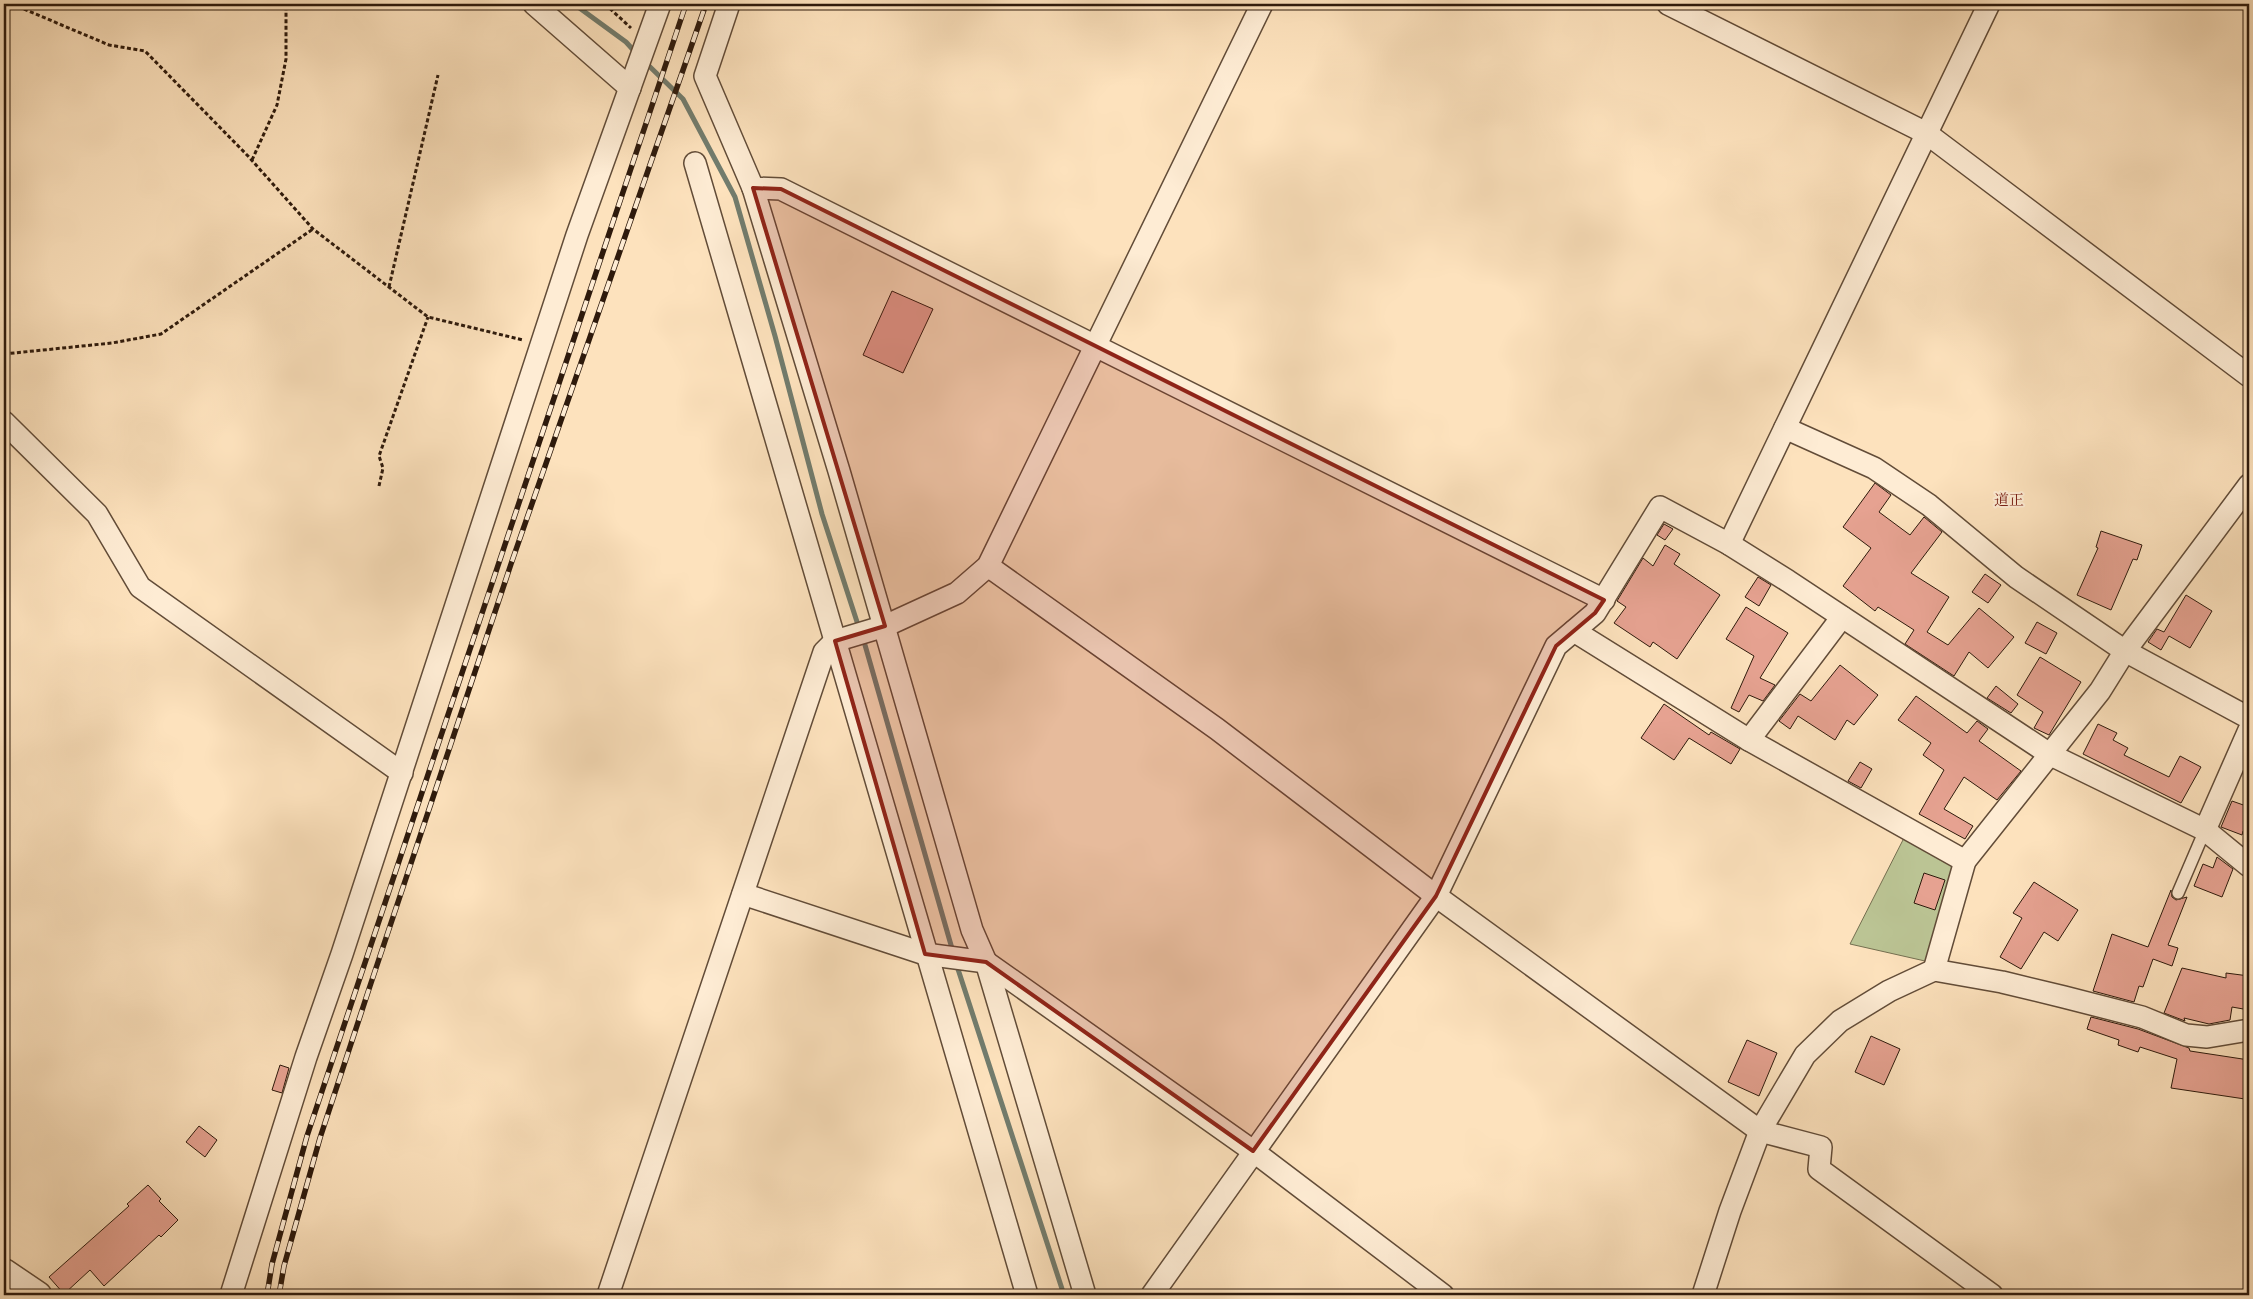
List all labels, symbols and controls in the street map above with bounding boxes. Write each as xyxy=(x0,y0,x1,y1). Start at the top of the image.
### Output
district label: 道正 xyxy=(1994,492,2024,509)

